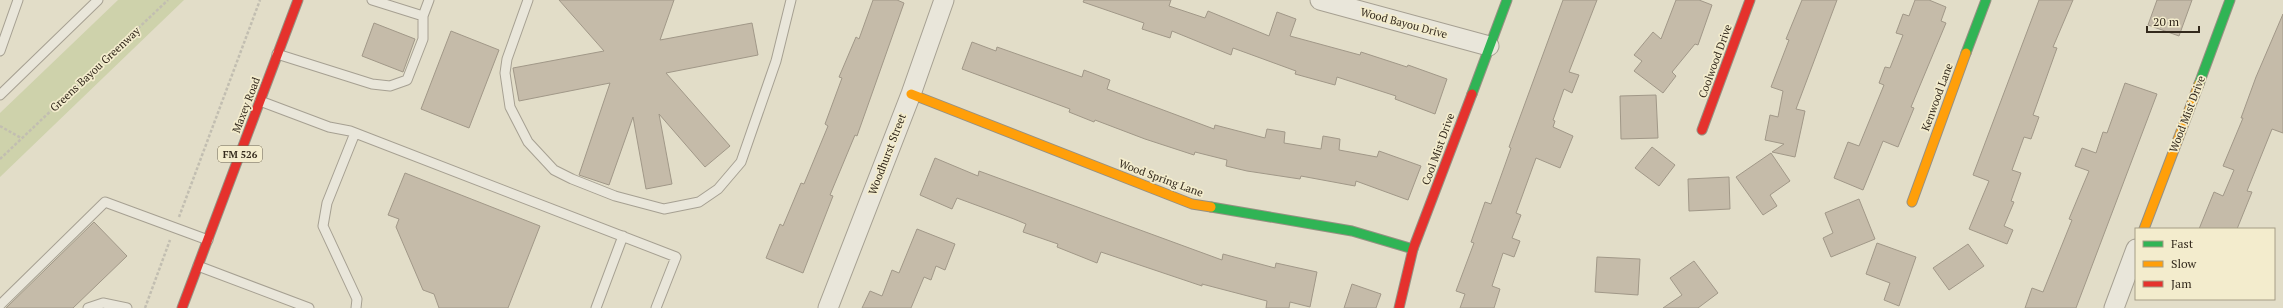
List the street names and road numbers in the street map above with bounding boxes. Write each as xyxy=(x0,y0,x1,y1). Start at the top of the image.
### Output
street label: Wood Bayou Drive xyxy=(1359,5,1449,41)
street label: Coolwood Drive xyxy=(1695,22,1735,100)
street label: Greens Bayou Greenway xyxy=(47,23,143,114)
street label: Kenwood Lane xyxy=(1918,61,1956,133)
street label: Wood Mist Drive xyxy=(2166,73,2208,154)
street label: Maxey Road xyxy=(229,75,263,135)
street label: Woodhurst Street xyxy=(865,111,909,197)
street label: Cool Mist Drive xyxy=(1418,111,1458,187)
road number: FM 526 xyxy=(218,146,262,162)
street label: Wood Spring Lane xyxy=(1117,156,1206,200)

